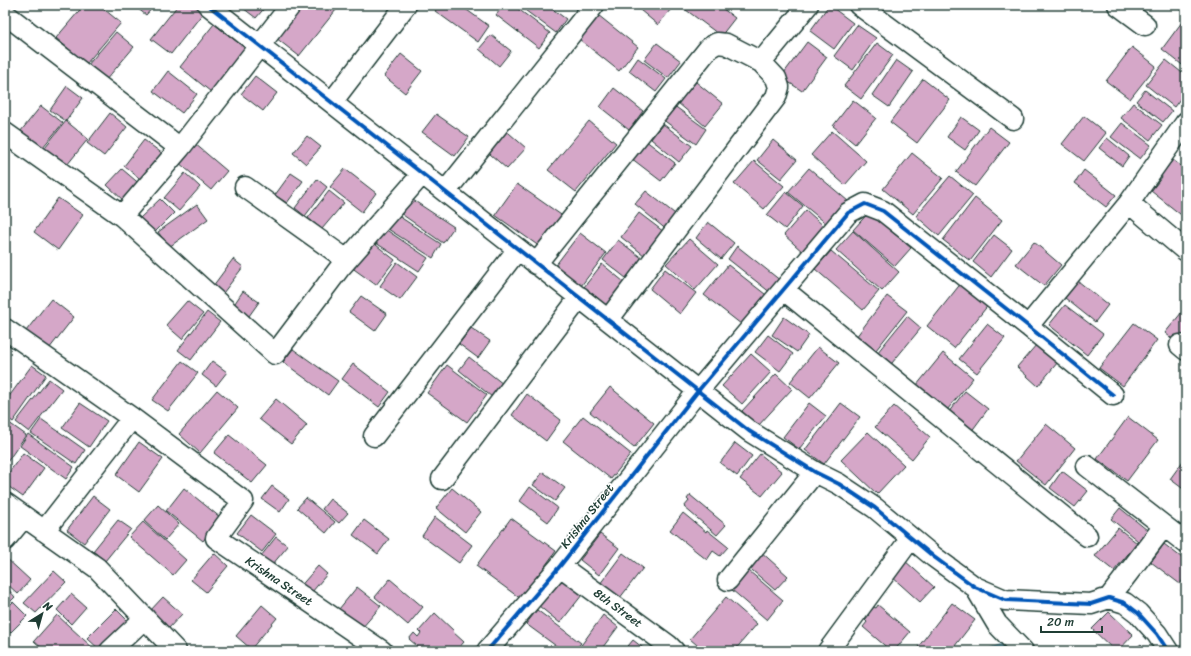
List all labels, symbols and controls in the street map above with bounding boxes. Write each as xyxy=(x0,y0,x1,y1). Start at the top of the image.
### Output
street label: Krishna Street xyxy=(554,479,620,553)
street label: Krishna Street xyxy=(241,550,317,612)
street label: 8th Street xyxy=(589,582,647,634)
north arrow xyxy=(22,594,62,634)
text: N xyxy=(38,596,57,617)
scale bar xyxy=(1041,608,1102,634)
text: 20 m xyxy=(1047,611,1074,633)

